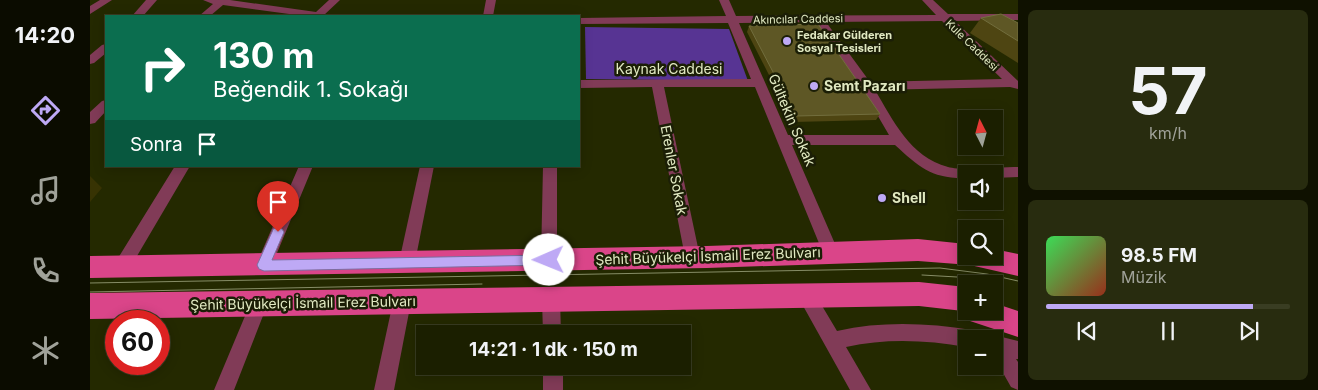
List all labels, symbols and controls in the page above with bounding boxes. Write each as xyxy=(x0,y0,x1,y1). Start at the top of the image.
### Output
street label: Akıncılar Caddesi xyxy=(753,11,843,27)
street label: Kule Caddesi xyxy=(943,16,1001,74)
text: 14:20 xyxy=(15,22,75,48)
place label: Fedakar Gülderen Sosyal Tesisleri xyxy=(797,28,892,55)
text: 130 m xyxy=(213,34,315,76)
icon: right xyxy=(130,35,195,100)
marker: Fedakar Gülderen Sosyal Tesisleri xyxy=(781,35,793,47)
text: 57 xyxy=(1128,51,1208,130)
street label: Kaynak Caddesi xyxy=(616,60,722,77)
street label: Gültekin Sokak xyxy=(765,71,820,169)
text: Beğendik 1. Sokağı xyxy=(213,76,409,102)
place label: Semt Pazarı xyxy=(824,77,906,94)
marker: Semt Pazarı xyxy=(808,80,820,92)
icon: directions xyxy=(28,93,63,128)
north arrow xyxy=(958,110,1002,155)
map controls xyxy=(958,110,1003,375)
street label: Erenler Sokak xyxy=(657,123,692,217)
text: km/h xyxy=(1149,123,1187,143)
icon: arrive xyxy=(193,130,221,158)
text: Sonra xyxy=(130,133,183,156)
button: sound xyxy=(958,165,1003,210)
icon: music xyxy=(28,173,63,208)
pin xyxy=(257,181,299,232)
icon: arrive xyxy=(264,188,292,216)
place label: Shell xyxy=(892,189,926,206)
marker: Shell xyxy=(876,192,888,204)
button: search xyxy=(958,220,1003,265)
position arrow xyxy=(522,233,574,285)
street label: Şehit Büyükelçi İsmail Erez Bulvarı xyxy=(595,243,821,268)
text: 98.5 FM xyxy=(1121,244,1197,267)
icon: phone xyxy=(28,253,63,288)
text: Müzik xyxy=(1121,267,1166,287)
button: + xyxy=(958,275,1003,320)
street label: Şehit Büyükelçi İsmail Erez Bulvarı xyxy=(190,292,416,313)
speed limit sign: 60 xyxy=(105,310,170,375)
icon: previous xyxy=(1073,317,1101,345)
icon: pause xyxy=(1154,317,1182,345)
icon: next xyxy=(1235,317,1263,345)
button: − xyxy=(958,330,1003,375)
icon: climate xyxy=(28,333,63,368)
text: 14:21 · 1 dk · 150 m xyxy=(469,338,638,361)

